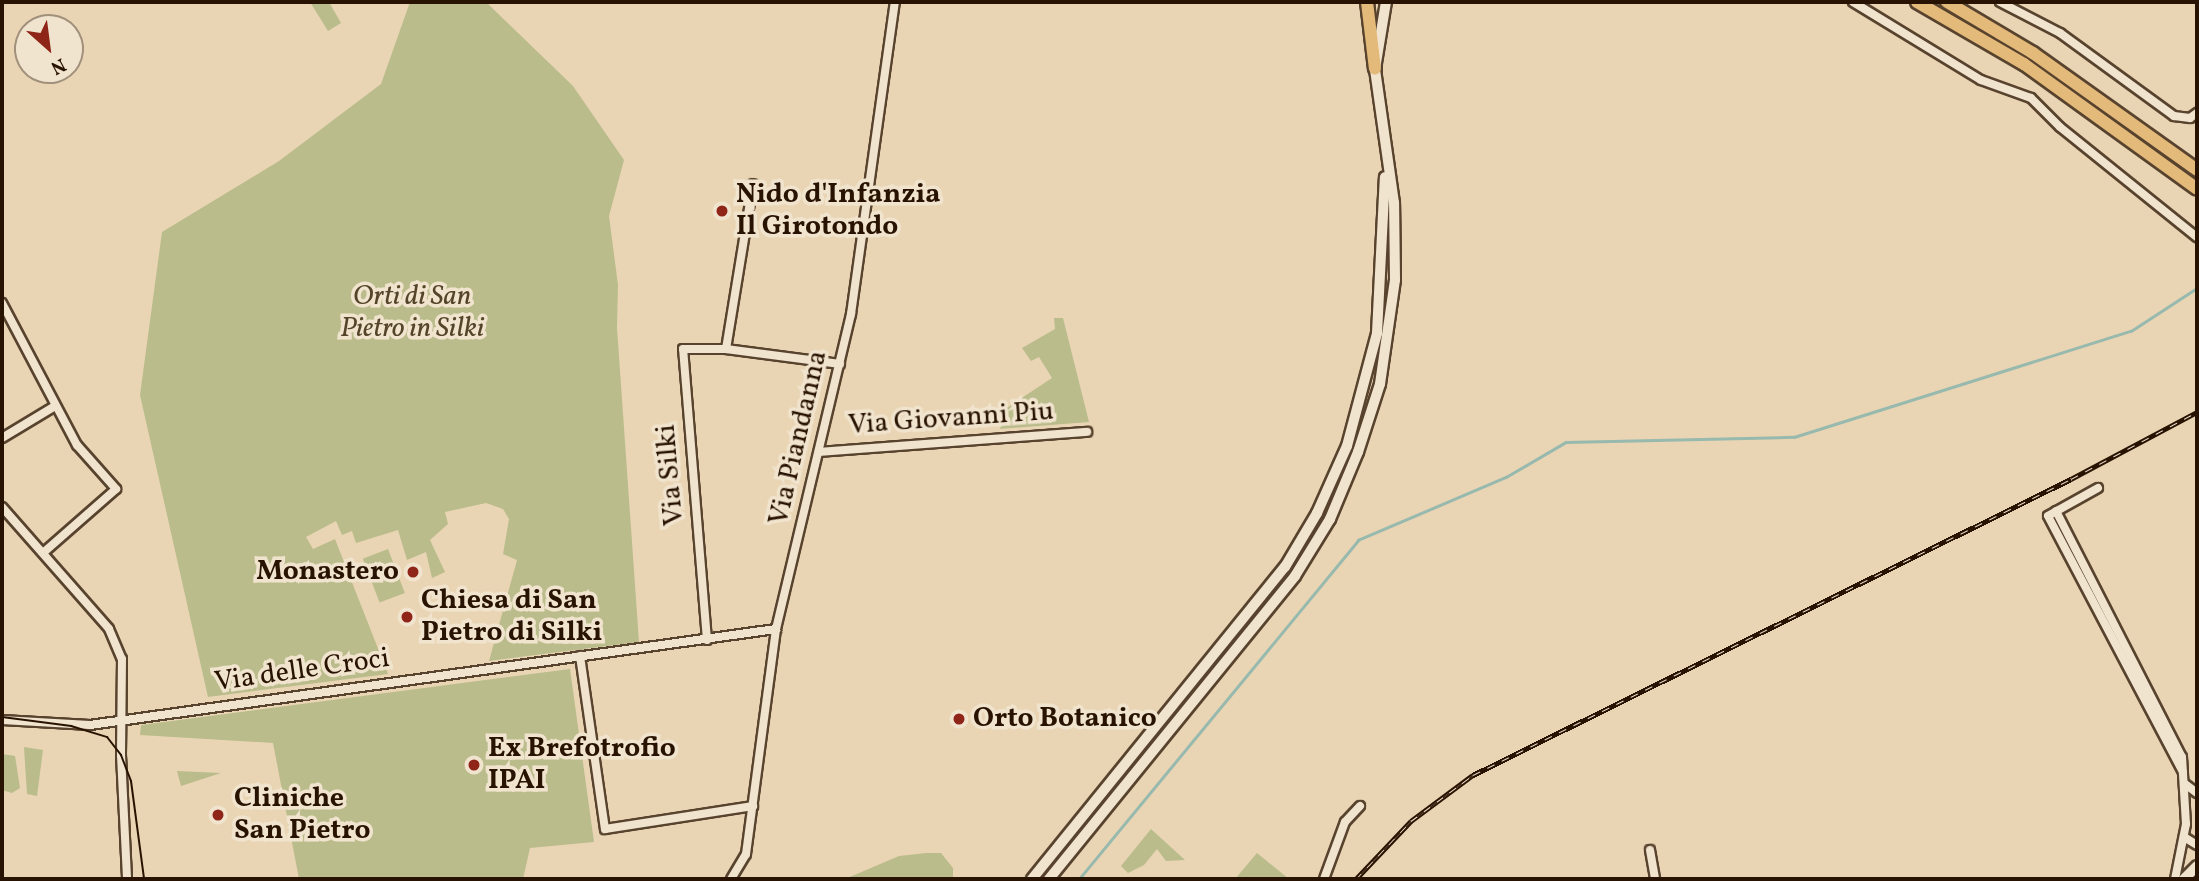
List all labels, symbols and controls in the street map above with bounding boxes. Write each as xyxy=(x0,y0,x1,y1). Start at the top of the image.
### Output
north arrow xyxy=(14,14,84,84)
text: N xyxy=(46,51,70,80)
place label: Nido d'Infanzia Il Girotondo xyxy=(736,178,941,244)
marker: Nido d'Infanzia Il Girotondo xyxy=(714,203,730,219)
park label: Orti di San Pietro in Silki xyxy=(340,280,484,346)
street label: Via Piandanna xyxy=(763,347,835,529)
street label: Via Giovanni Piu xyxy=(847,395,1055,443)
street label: Via Silki xyxy=(650,423,692,527)
place label: Monastero xyxy=(256,555,399,589)
marker: Monastero xyxy=(405,564,421,580)
place label: Chiesa di San Pietro di Silki xyxy=(421,584,603,650)
marker: Chiesa di San Pietro di Silki xyxy=(399,609,415,625)
street label: Via delle Croci xyxy=(212,642,392,700)
place label: Orto Botanico xyxy=(973,702,1157,736)
marker: Orto Botanico xyxy=(951,711,967,727)
place label: Ex Brefotrofio IPAI xyxy=(488,732,676,798)
marker: Ex Brefotrofio IPAI xyxy=(466,757,482,773)
place label: Cliniche San Pietro xyxy=(234,782,370,848)
marker: Cliniche San Pietro xyxy=(208,805,228,825)

